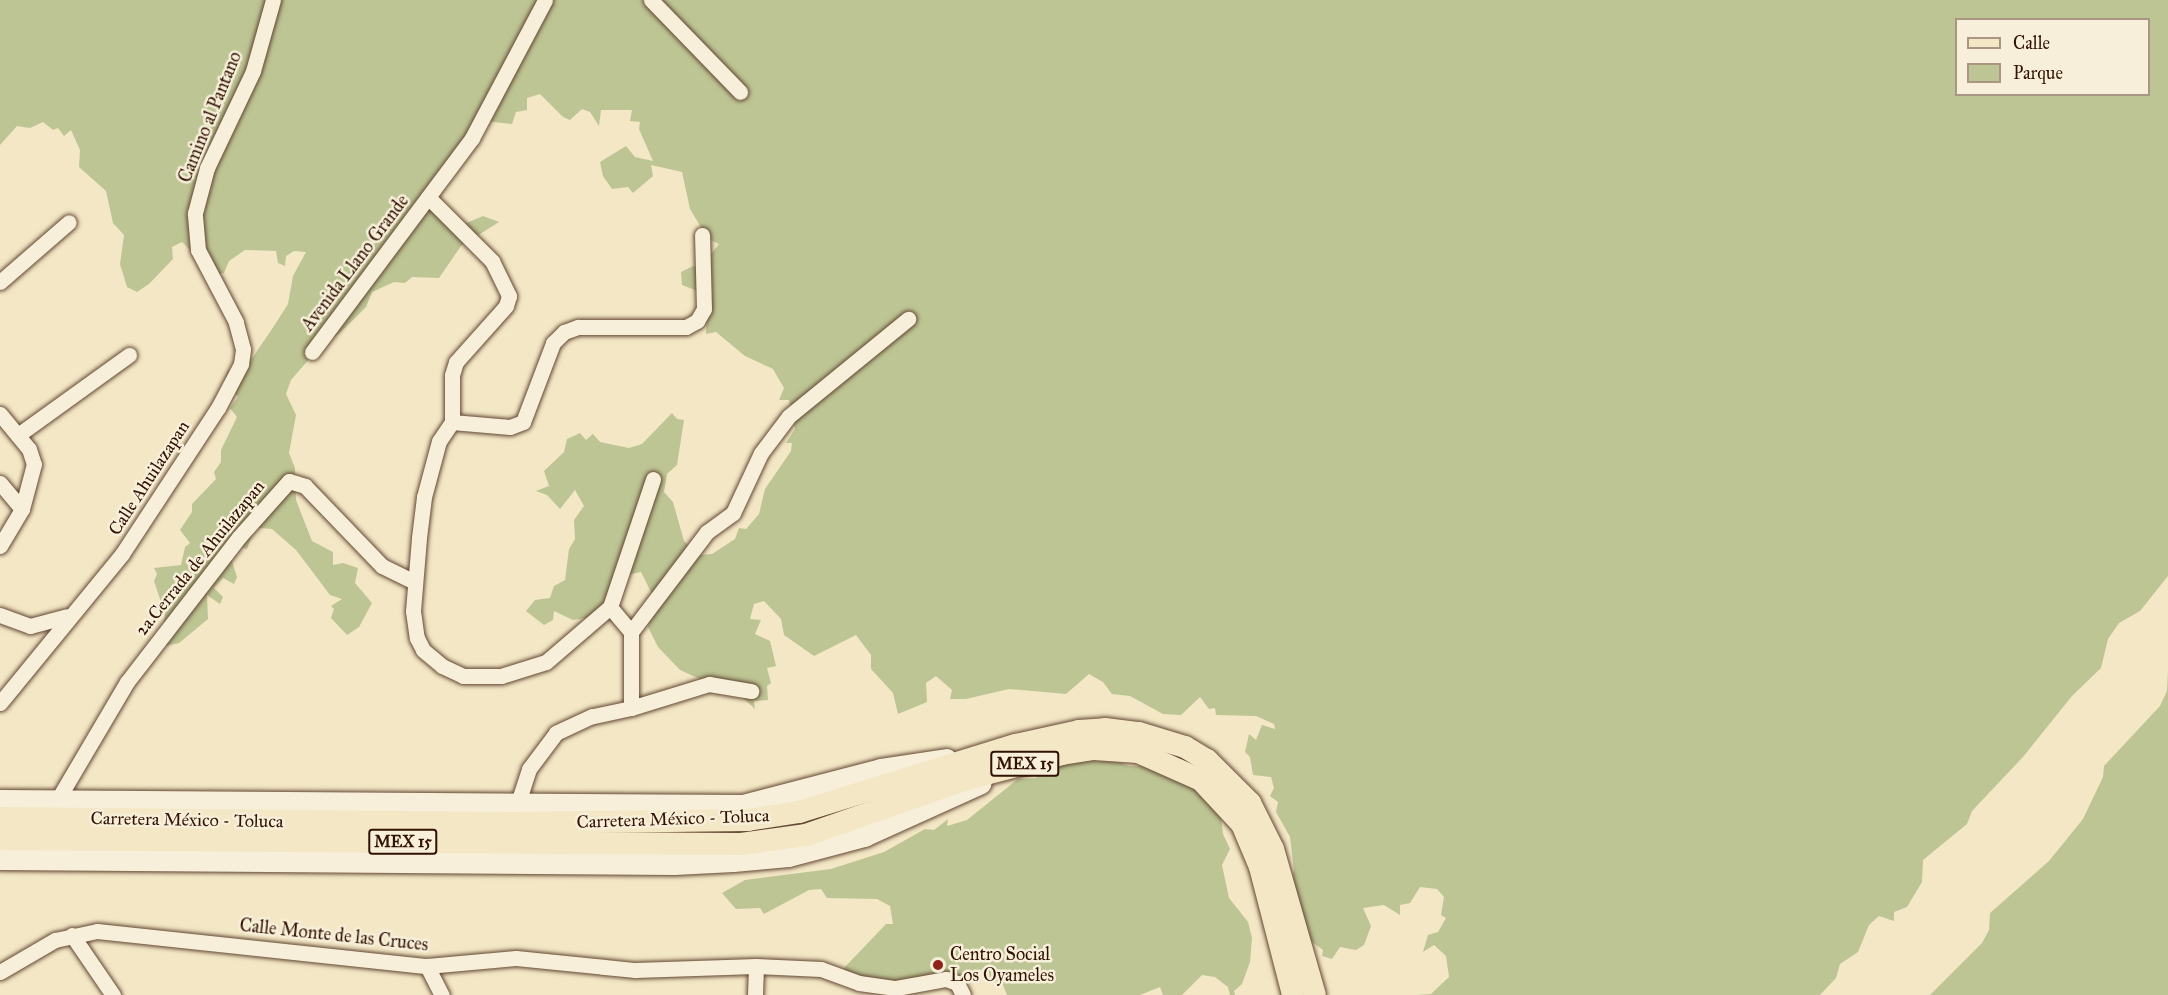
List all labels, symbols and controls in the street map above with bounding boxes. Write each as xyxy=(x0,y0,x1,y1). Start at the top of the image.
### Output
legend xyxy=(1955,18,2150,96)
text: Calle xyxy=(2013,32,2050,54)
street label: Camino al Pantano xyxy=(174,48,246,186)
text: Parque xyxy=(2013,62,2063,84)
street label: Avenida Llano Grande xyxy=(297,191,413,335)
street label: Calle Ahuilazapan xyxy=(104,417,194,539)
street label: 2a.Cerrada de Ahuilazapan xyxy=(131,476,269,640)
road number: MEX 15 xyxy=(989,751,1061,777)
street label: Carretera México - Toluca xyxy=(576,805,770,833)
street label: Carretera México - Toluca xyxy=(90,808,284,832)
road number: MEX 15 xyxy=(367,829,439,855)
street label: Calle Monte de las Cruces xyxy=(239,914,429,956)
place label: Centro Social Los Oyameles xyxy=(950,944,1054,986)
marker: Centro Social Los Oyameles xyxy=(931,958,945,972)

